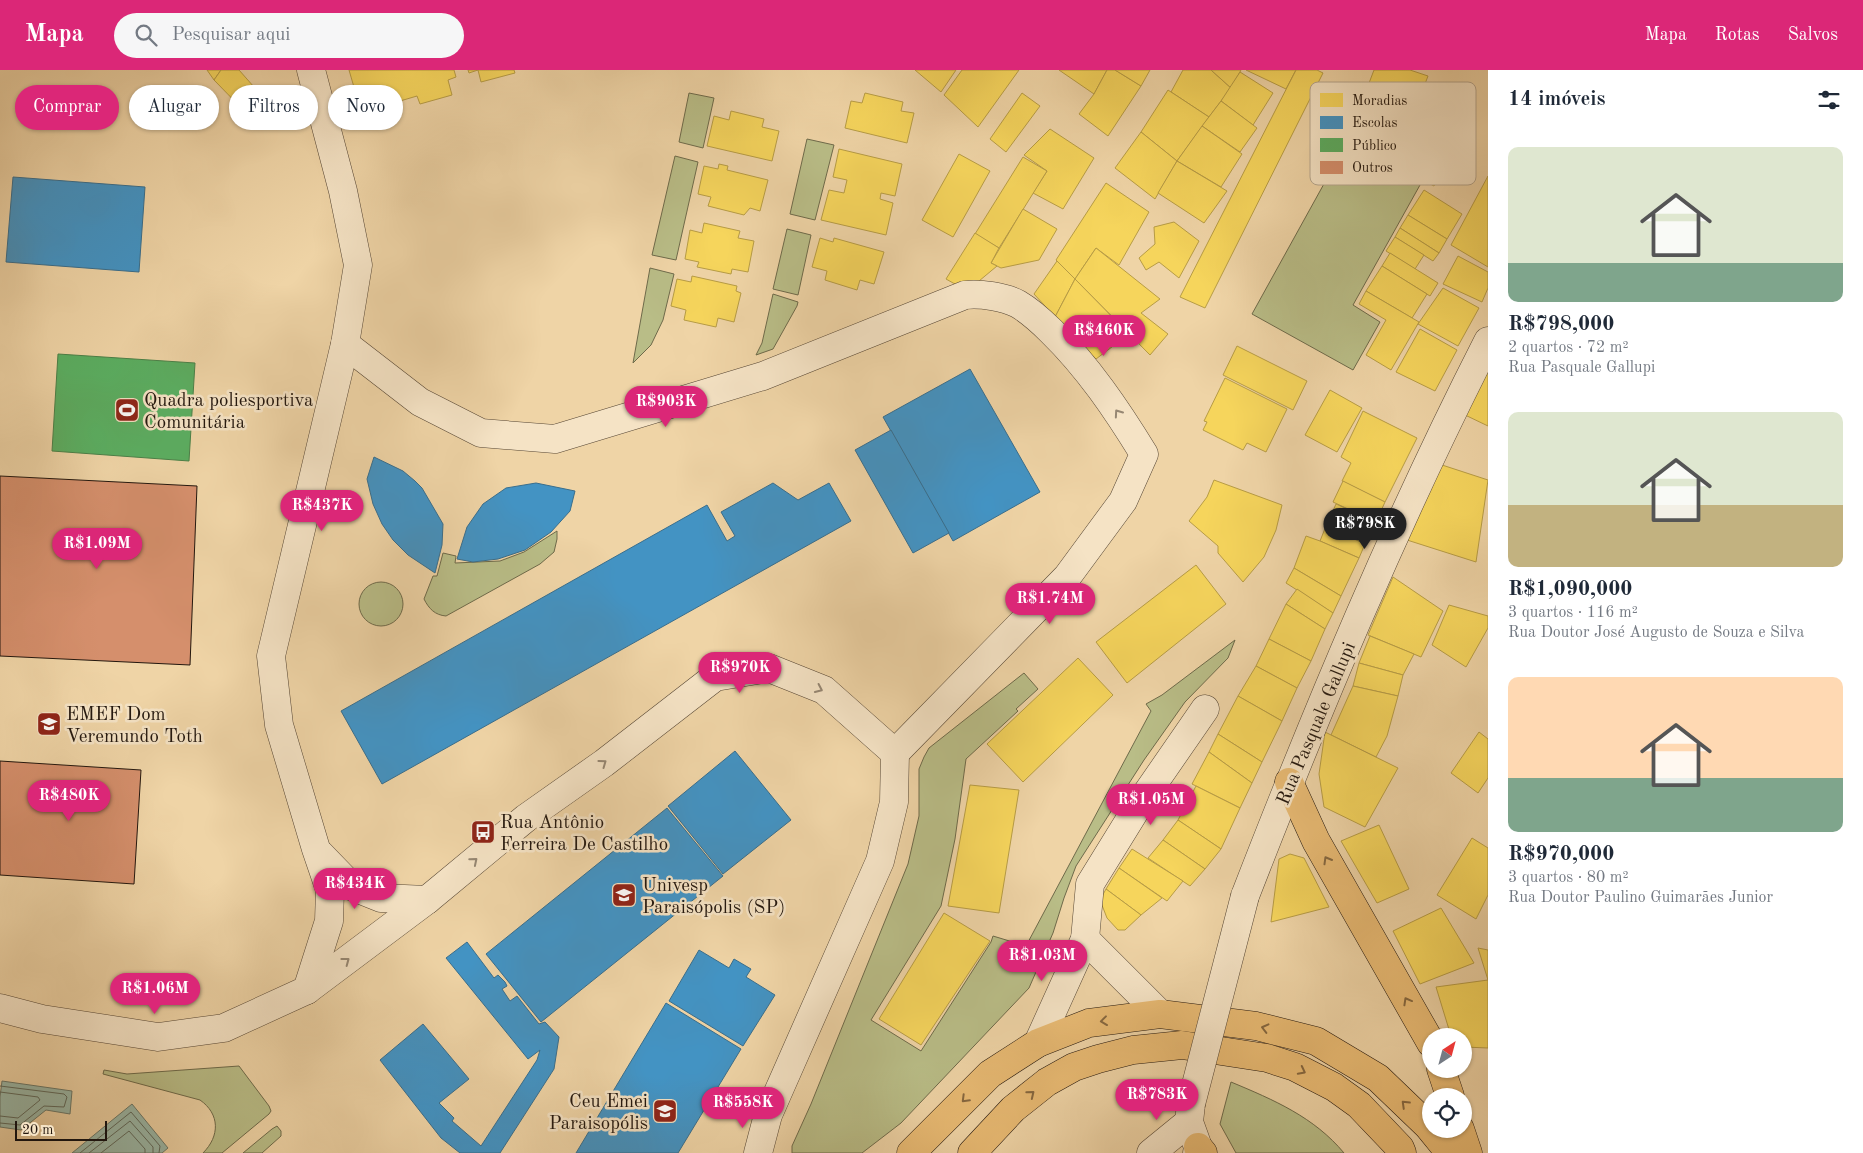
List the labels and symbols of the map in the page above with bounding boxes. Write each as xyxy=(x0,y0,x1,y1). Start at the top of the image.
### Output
legend xyxy=(1310,82,1476,185)
text: Moradias xyxy=(1352,94,1407,108)
text: Escolas xyxy=(1352,116,1398,130)
text: Público xyxy=(1352,139,1397,153)
text: Outros xyxy=(1352,161,1393,175)
pin: R$460K xyxy=(1063,314,1145,357)
pin: R$903K xyxy=(625,386,707,428)
place label: Quadra poliesportiva Comunitária xyxy=(144,392,314,433)
sports icon: Quadra poliesportiva Comunitária xyxy=(114,397,140,423)
one-way arrow xyxy=(1115,409,1124,418)
pin: R$437K xyxy=(281,490,363,532)
pin: R$798K xyxy=(1324,508,1406,550)
pin: R$1.09M xyxy=(51,528,143,570)
pin: R$1.74M xyxy=(1004,582,1096,625)
street label: Rua Pasquale Gallupi xyxy=(1274,640,1360,808)
pin: R$970K xyxy=(699,652,781,694)
one-way arrow xyxy=(814,683,823,693)
place label: EMEF Dom Veremundo Toth xyxy=(66,706,203,747)
school or university icon: EMEF Dom Veremundo Toth xyxy=(36,711,62,737)
one-way arrow xyxy=(597,760,607,769)
pin: R$480K xyxy=(28,780,110,822)
pin: R$1.05M xyxy=(1105,784,1197,826)
place label: Rua Antônio Ferreira De Castilho xyxy=(500,814,668,855)
bus stop icon: Rua Antônio Ferreira De Castilho xyxy=(470,819,496,845)
one-way arrow xyxy=(1323,856,1333,865)
one-way arrow xyxy=(468,859,477,867)
pin: R$434K xyxy=(314,868,396,910)
place label: Univesp Paraisópolis (SP) xyxy=(642,877,785,918)
school or university icon: Univesp Paraisópolis (SP) xyxy=(611,882,637,908)
pin: R$1.03M xyxy=(996,940,1088,982)
one-way arrow xyxy=(340,959,349,967)
pin: R$1.06M xyxy=(109,972,201,1015)
one-way arrow xyxy=(1404,997,1414,1006)
one-way arrow xyxy=(1100,1015,1108,1026)
one-way arrow xyxy=(1261,1023,1270,1034)
north arrow xyxy=(1422,1028,1472,1078)
one-way arrow xyxy=(1297,1065,1306,1075)
pin: R$783K xyxy=(1116,1078,1198,1121)
pin: R$558K xyxy=(702,1086,784,1129)
one-way arrow xyxy=(1026,1091,1035,1100)
place label: Ceu Emei Paraisopólis xyxy=(549,1093,648,1134)
one-way arrow xyxy=(962,1093,971,1102)
school or university icon: Ceu Emei Paraisopólis xyxy=(652,1098,678,1124)
one-way arrow xyxy=(1402,1101,1411,1110)
scale bar xyxy=(15,1118,108,1141)

